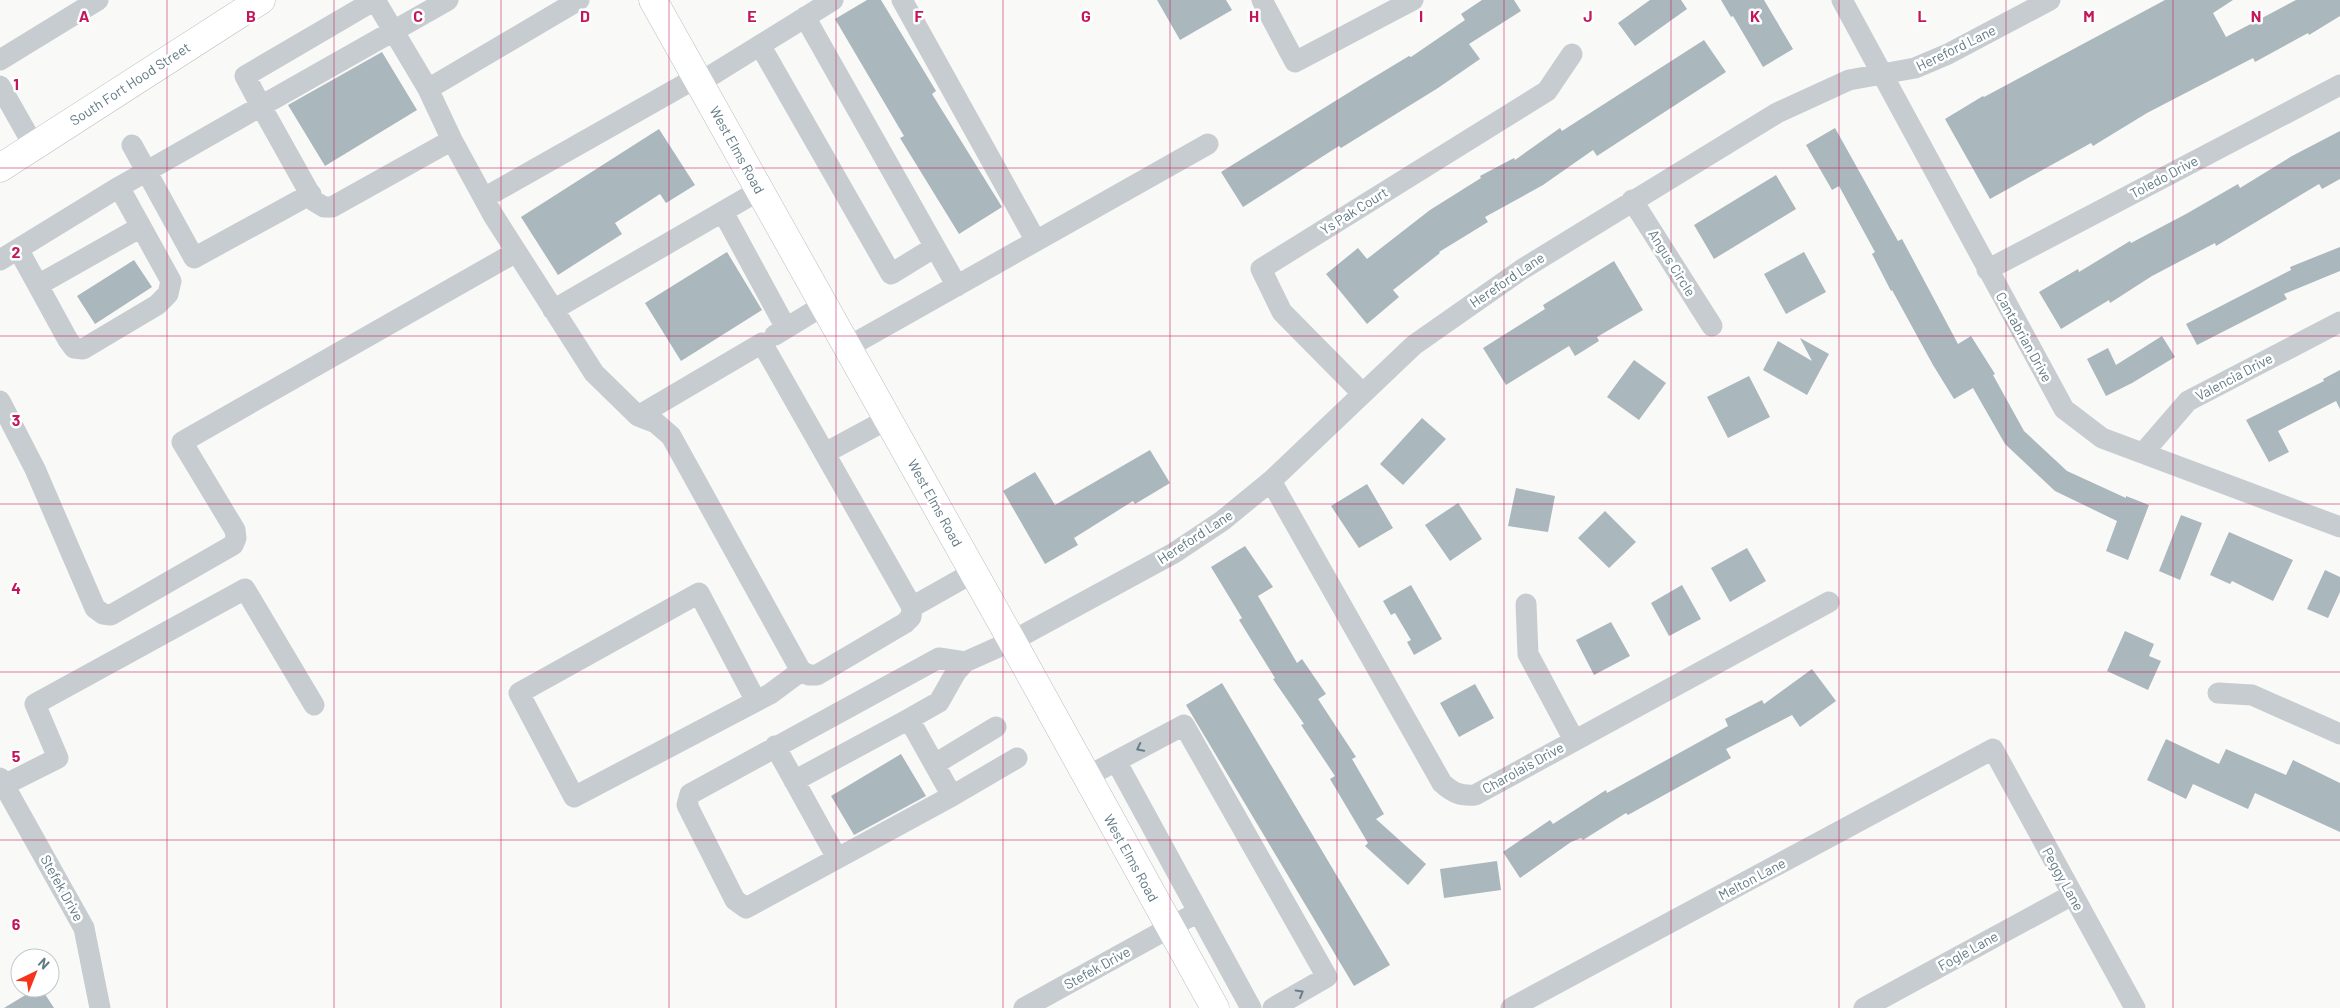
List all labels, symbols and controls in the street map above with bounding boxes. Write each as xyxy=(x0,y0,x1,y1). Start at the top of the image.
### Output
text: A xyxy=(79,6,90,25)
text: B xyxy=(246,6,256,25)
text: C xyxy=(413,6,423,25)
text: D xyxy=(580,6,590,25)
text: E xyxy=(747,6,757,25)
text: F xyxy=(915,6,924,25)
text: G xyxy=(1081,6,1091,25)
text: H xyxy=(1249,6,1259,25)
text: I xyxy=(1419,6,1423,25)
text: J xyxy=(1583,6,1593,25)
text: K xyxy=(1750,6,1760,25)
text: L xyxy=(1917,6,1927,25)
text: M xyxy=(2083,6,2095,25)
text: N xyxy=(2251,6,2261,25)
street label: Hereford Lane xyxy=(1913,21,1998,74)
street label: South Fort Hood Street xyxy=(66,38,193,129)
text: 1 xyxy=(13,74,19,93)
street label: West Elms Road xyxy=(706,103,768,196)
street label: Toledo Drive xyxy=(2127,152,2201,202)
street label: Ys Pak Court xyxy=(1317,183,1391,238)
street label: Angus Circle xyxy=(1645,226,1700,299)
text: 2 xyxy=(12,242,21,261)
street label: Hereford Lane xyxy=(1466,248,1547,311)
street label: Cantabrian Drive xyxy=(1993,289,2056,385)
street label: Valencia Drive xyxy=(2192,349,2275,404)
text: 3 xyxy=(12,410,20,429)
street label: West Elms Road xyxy=(904,456,966,549)
street label: Hereford Lane xyxy=(1154,506,1236,567)
text: 4 xyxy=(11,578,21,597)
street label: Charolais Drive xyxy=(1479,738,1566,797)
one-way arrow xyxy=(1137,742,1146,752)
text: 5 xyxy=(12,746,21,765)
street label: West Elms Road xyxy=(1100,811,1162,904)
street label: Peggy Lane xyxy=(2039,844,2088,913)
street label: Stefek Drive xyxy=(37,852,88,924)
street label: Melton Lane xyxy=(1715,854,1788,903)
text: 6 xyxy=(12,914,21,933)
street label: Fogle Lane xyxy=(1935,927,2001,974)
street label: Stefek Drive xyxy=(1061,942,1133,993)
north arrow xyxy=(10,948,60,998)
text: N xyxy=(35,954,53,973)
one-way arrow xyxy=(1294,989,1303,999)

